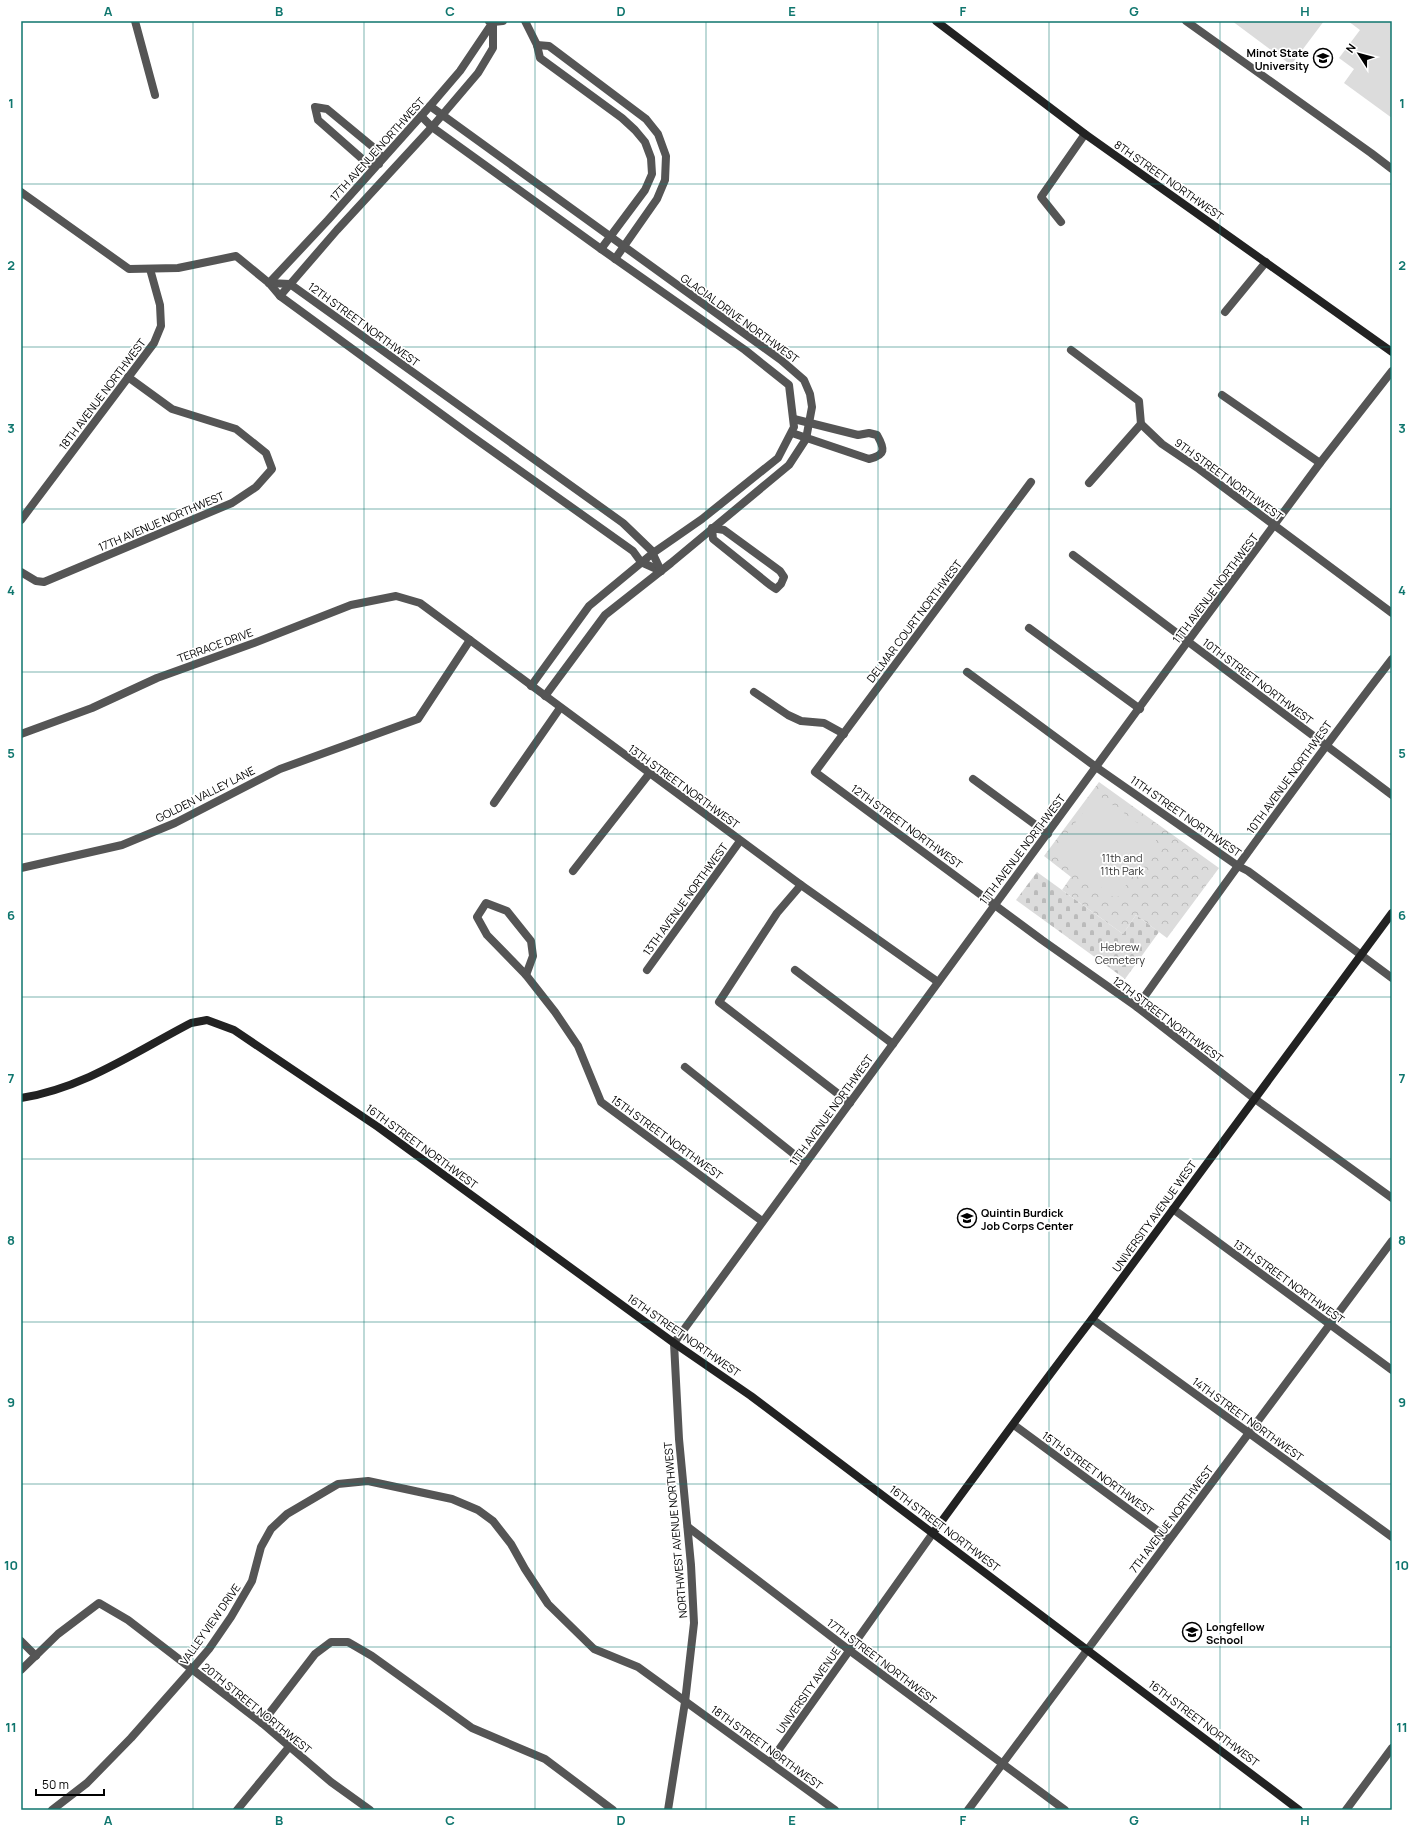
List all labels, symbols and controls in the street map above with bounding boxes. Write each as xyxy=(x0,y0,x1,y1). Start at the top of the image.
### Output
text: A xyxy=(104,2,113,20)
text: B xyxy=(275,2,283,20)
text: C xyxy=(445,2,455,20)
text: D xyxy=(616,2,626,20)
text: E xyxy=(788,2,796,20)
text: F xyxy=(960,2,967,20)
text: G xyxy=(1129,2,1139,20)
text: H xyxy=(1300,2,1310,20)
north arrow xyxy=(1339,34,1379,74)
text: N xyxy=(1342,40,1359,55)
place label: Minot State University xyxy=(1247,45,1310,73)
school or university icon: Minot State University xyxy=(1312,47,1334,69)
street label: 17TH AVENUE NORTHWEST xyxy=(326,93,428,204)
text: 1 xyxy=(8,94,14,112)
text: 1 xyxy=(1399,94,1405,112)
street label: 8TH STREET NORTHWEST xyxy=(1111,137,1227,224)
text: 2 xyxy=(7,256,15,274)
text: 2 xyxy=(1398,256,1406,274)
street label: GLACIAL DRIVE NORTHWEST xyxy=(678,270,803,366)
street label: 12TH STREET NORTHWEST xyxy=(305,278,423,370)
street label: 18TH AVENUE NORTHWEST xyxy=(55,335,149,453)
text: 3 xyxy=(7,419,15,437)
text: 3 xyxy=(1398,419,1406,437)
street label: 9TH STREET NORTHWEST xyxy=(1172,435,1287,524)
street label: 17TH AVENUE NORTHWEST xyxy=(96,488,226,554)
street label: 11TH AVENUE NORTHWEST xyxy=(1169,530,1262,646)
street label: DELMAR COURT NORTHWEST xyxy=(863,556,965,685)
text: 4 xyxy=(7,581,15,599)
text: 4 xyxy=(1398,581,1406,599)
street label: TERRACE DRIVE xyxy=(175,624,255,666)
street label: 10TH STREET NORTHWEST xyxy=(1200,634,1317,728)
street label: 10TH AVENUE NORTHWEST xyxy=(1243,717,1335,837)
street label: 13TH STREET NORTHWEST xyxy=(625,741,743,832)
text: 5 xyxy=(7,744,15,762)
text: 5 xyxy=(1398,744,1406,762)
street label: GOLDEN VALLEY LANE xyxy=(153,763,257,825)
street label: 11TH STREET NORTHWEST xyxy=(1128,772,1245,860)
street label: 12TH STREET NORTHWEST xyxy=(848,780,966,872)
street label: 11TH AVENUE NORTHWEST xyxy=(976,791,1069,907)
street label: 13TH AVENUE NORTHWEST xyxy=(639,839,731,958)
park label: 11th and 11th Park xyxy=(1100,850,1144,878)
text: 6 xyxy=(7,906,15,924)
text: 6 xyxy=(1398,906,1406,924)
park label: Hebrew Cemetery xyxy=(1095,939,1145,967)
street label: 12TH STREET NORTHWEST xyxy=(1110,973,1226,1066)
street label: 11TH AVENUE NORTHWEST xyxy=(786,1051,877,1169)
text: 7 xyxy=(8,1069,15,1087)
text: 7 xyxy=(1399,1069,1406,1087)
street label: 15TH STREET NORTHWEST xyxy=(608,1091,726,1183)
street label: 16TH STREET NORTHWEST xyxy=(363,1100,481,1192)
street label: UNIVERSITY AVENUE WEST xyxy=(1108,1157,1200,1275)
place label: Quintin Burdick Job Corps Center xyxy=(981,1205,1074,1233)
school or university icon: Quintin Burdick Job Corps Center xyxy=(956,1207,978,1229)
text: 8 xyxy=(7,1231,15,1249)
text: 8 xyxy=(1398,1231,1406,1249)
street label: 13TH STREET NORTHWEST xyxy=(1230,1236,1348,1327)
street label: 16TH STREET NORTHWEST xyxy=(624,1290,744,1380)
street label: 14TH STREET NORTHWEST xyxy=(1189,1374,1307,1465)
text: 9 xyxy=(7,1393,15,1411)
text: 9 xyxy=(1398,1393,1406,1411)
street label: 15TH STREET NORTHWEST xyxy=(1039,1427,1157,1519)
street label: NORTHWEST AVENUE NORTHWEST xyxy=(660,1441,690,1619)
street label: 7TH AVENUE NORTHWEST xyxy=(1126,1462,1217,1576)
street label: 16TH STREET NORTHWEST xyxy=(887,1481,1004,1575)
text: 10 xyxy=(4,1556,18,1574)
text: 10 xyxy=(1395,1556,1409,1574)
street label: VALLEY VIEW DRIVE xyxy=(176,1580,244,1668)
street label: 17TH STREET NORTHWEST xyxy=(824,1615,940,1707)
place label: Longfellow School xyxy=(1206,1619,1265,1647)
school or university icon: Longfellow School xyxy=(1181,1621,1203,1643)
street label: UNIVERSITY AVENUE xyxy=(772,1644,844,1736)
street label: 20TH STREET NORTHWEST xyxy=(199,1659,315,1757)
street label: 16TH STREET NORTHWEST xyxy=(1146,1676,1263,1770)
street label: 18TH STREET NORTHWEST xyxy=(708,1701,826,1793)
text: 11 xyxy=(5,1718,17,1736)
text: 11 xyxy=(1396,1718,1408,1736)
scale bar xyxy=(36,1771,104,1797)
text: 50 m xyxy=(42,1776,69,1793)
text: A xyxy=(104,1811,113,1829)
text: B xyxy=(275,1811,283,1829)
text: C xyxy=(445,1811,455,1829)
text: D xyxy=(616,1811,626,1829)
text: E xyxy=(788,1811,796,1829)
text: F xyxy=(960,1811,967,1829)
text: G xyxy=(1129,1811,1139,1829)
text: H xyxy=(1300,1811,1310,1829)

